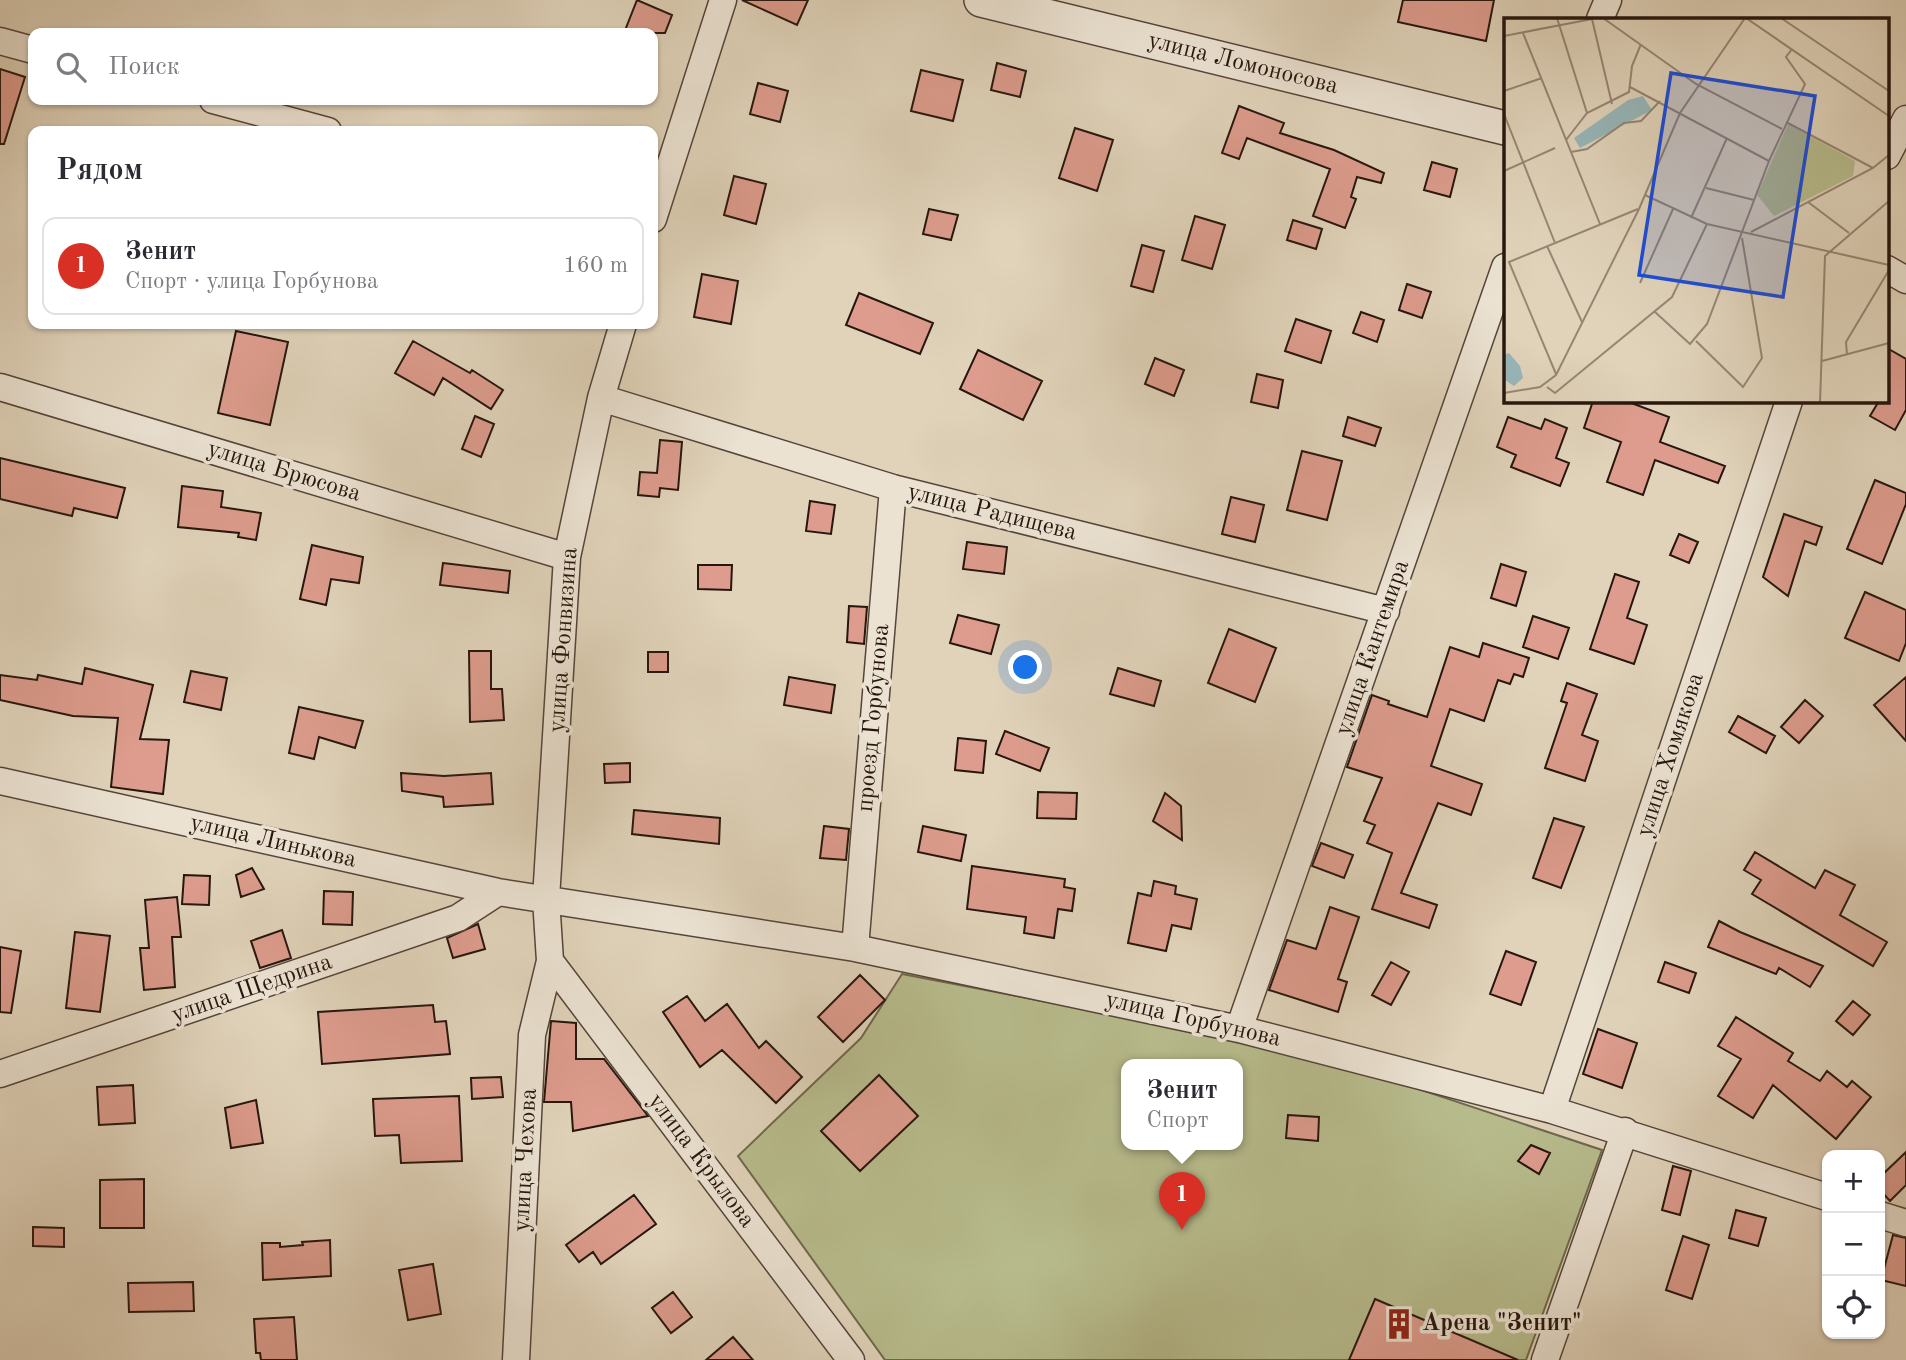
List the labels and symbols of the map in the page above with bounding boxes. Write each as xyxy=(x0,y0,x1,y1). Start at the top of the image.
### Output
inset map xyxy=(1504,18,1888,402)
street label: улица Ломоносова xyxy=(1145,29,1341,99)
street label: улица Брюсова xyxy=(204,437,364,507)
street label: улица Радищева xyxy=(905,480,1079,546)
street label: улица Фонвизина xyxy=(546,546,582,734)
street label: улица Кантемира xyxy=(1332,557,1414,739)
street label: проезд Горбунова xyxy=(854,623,894,813)
your location xyxy=(1008,650,1042,684)
street label: улица Хомякова xyxy=(1633,670,1709,840)
street label: улица Линькова xyxy=(187,811,359,873)
street label: улица Щедрина xyxy=(169,950,335,1028)
street label: улица Горбунова xyxy=(1103,988,1283,1052)
street label: улица Чехова xyxy=(510,1087,542,1232)
street label: улица Крылова xyxy=(643,1089,759,1233)
pin: 1 xyxy=(1159,1172,1205,1230)
building icon: Арена "Зенит" xyxy=(1382,1307,1416,1341)
place label: Арена "Зенит" xyxy=(1422,1312,1581,1336)

